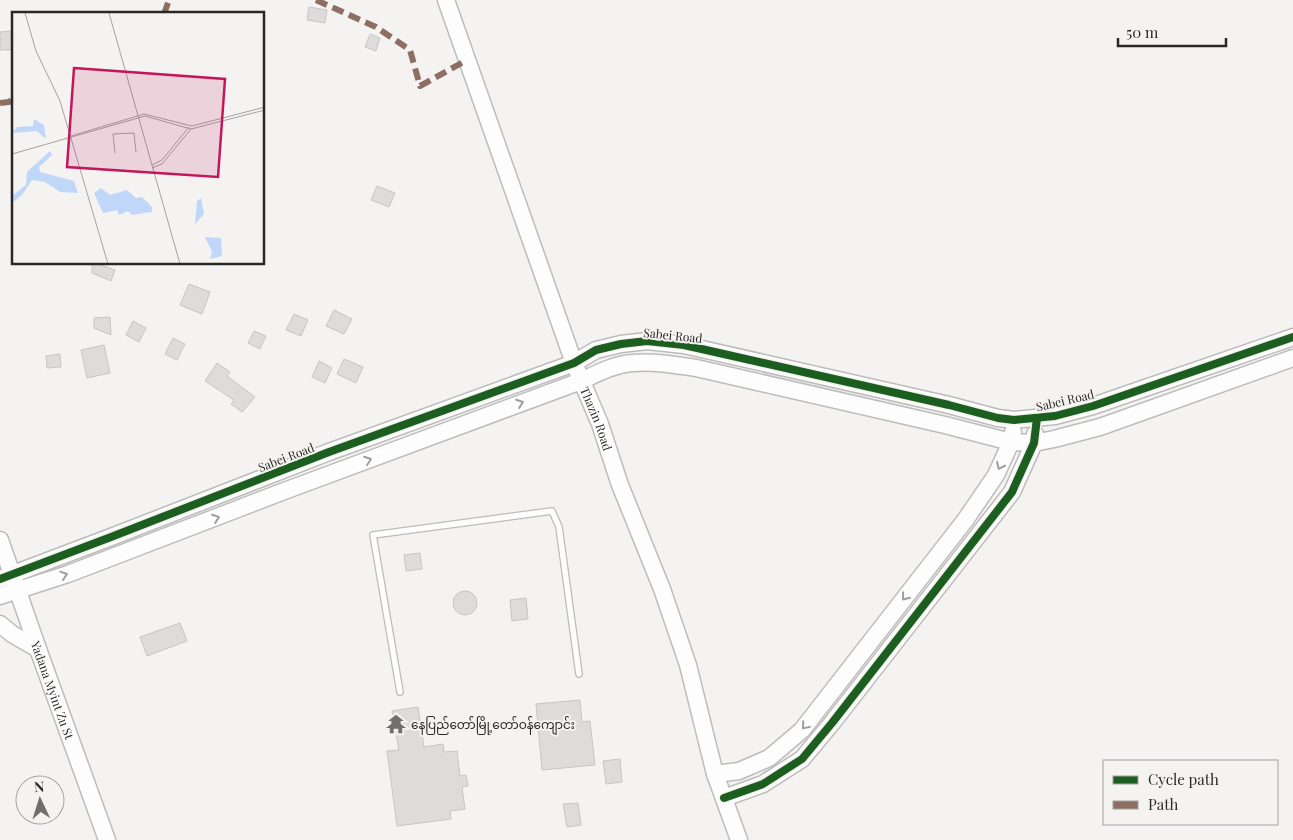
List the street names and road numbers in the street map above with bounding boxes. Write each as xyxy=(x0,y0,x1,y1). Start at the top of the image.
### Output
street label: Sabei Road xyxy=(643,324,703,346)
street label: Thazin Road xyxy=(577,384,616,453)
street label: Sabei Road xyxy=(1034,386,1096,414)
street label: Sabei Road xyxy=(256,439,316,475)
street label: Yadana Myint Zu St xyxy=(27,638,78,742)

